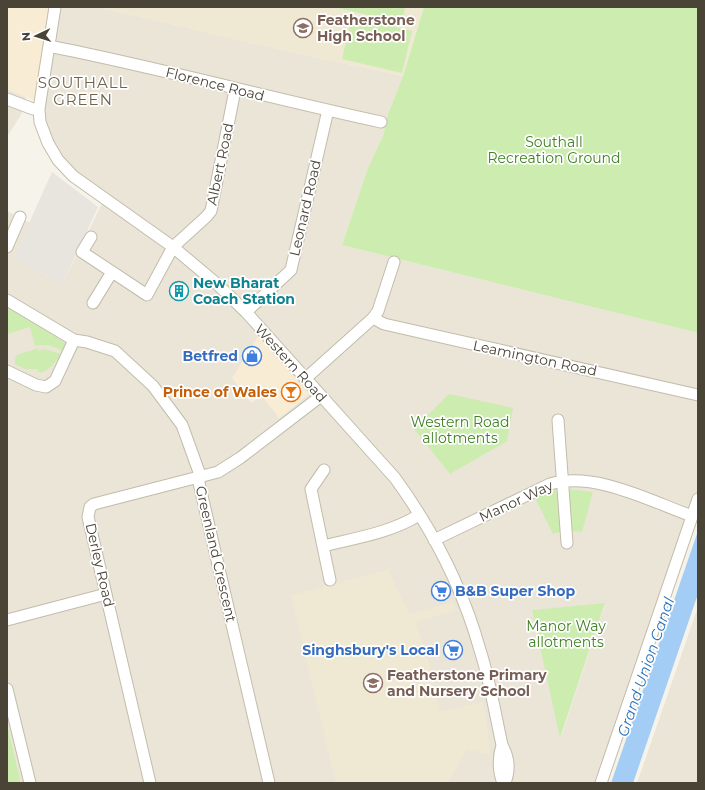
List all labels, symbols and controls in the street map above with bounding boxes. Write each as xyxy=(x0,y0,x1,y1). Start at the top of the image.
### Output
place label: Featherstone High School xyxy=(317,11,415,45)
north arrow xyxy=(16,16,56,56)
school or university icon: Featherstone High School xyxy=(292,17,314,39)
text: N xyxy=(19,32,33,42)
street label: Florence Road xyxy=(164,63,266,105)
district label: SOUTHALL GREEN xyxy=(38,73,128,109)
street label: Albert Road xyxy=(203,121,237,207)
park label: Southall Recreation Ground xyxy=(487,133,621,167)
street label: Leonard Road xyxy=(285,158,325,258)
place label: New Bharat Coach Station xyxy=(193,274,295,308)
building icon: New Bharat Coach Station xyxy=(168,280,190,302)
street label: Western Road xyxy=(251,320,331,406)
street label: Leamington Road xyxy=(471,336,599,380)
shop icon: Betfred xyxy=(241,345,263,367)
place label: Betfred xyxy=(183,347,238,365)
bar icon: Prince of Wales xyxy=(280,381,302,403)
place label: Prince of Wales xyxy=(163,383,278,401)
park label: Western Road allotments xyxy=(410,413,510,447)
street label: Manor Way xyxy=(476,476,556,526)
street label: Greenland Crescent xyxy=(192,484,241,624)
street label: Derley Road xyxy=(82,521,118,609)
supermarket icon: B&B Super Shop xyxy=(430,580,452,602)
place label: B&B Super Shop xyxy=(455,582,575,600)
water label: Grand Union Canal xyxy=(613,595,678,739)
park label: Manor Way allotments xyxy=(526,617,606,651)
supermarket icon: Singhsbury's Local xyxy=(442,639,464,661)
place label: Singhsbury's Local xyxy=(302,641,439,659)
place label: Featherstone Primary and Nursery School xyxy=(387,666,547,700)
school or university icon: Featherstone Primary and Nursery School xyxy=(362,672,384,694)

